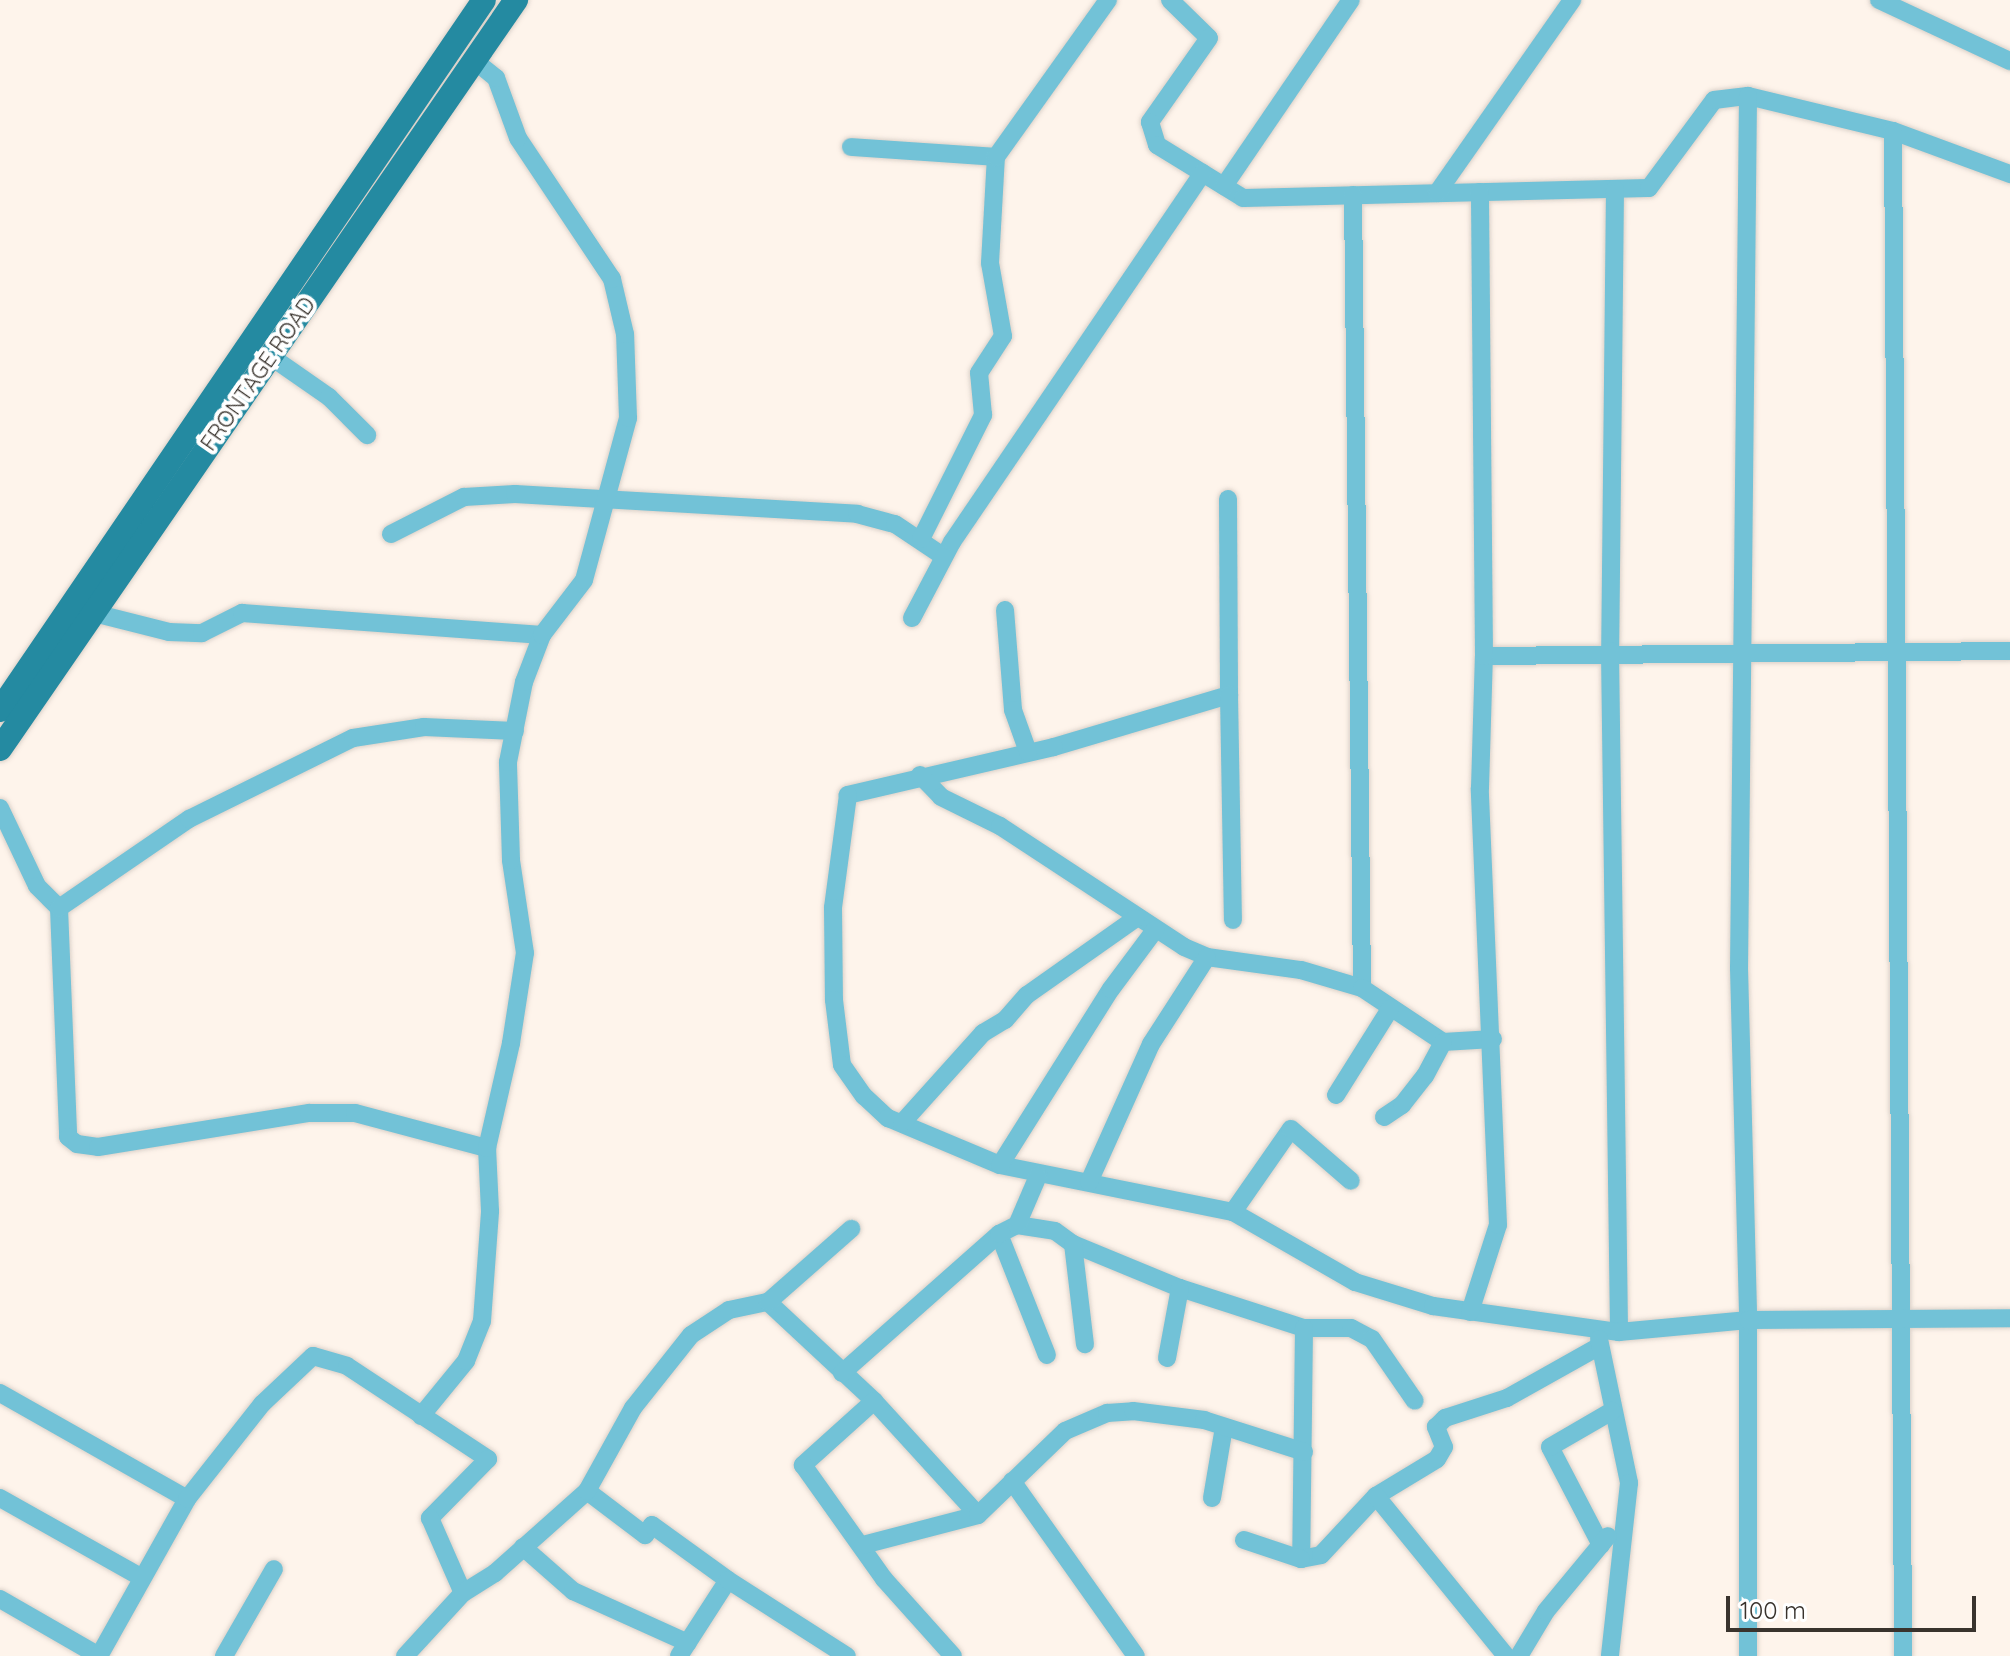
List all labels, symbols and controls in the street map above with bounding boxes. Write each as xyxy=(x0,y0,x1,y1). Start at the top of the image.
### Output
street label: FRONTAGE ROAD xyxy=(195,292,321,456)
scale bar xyxy=(1730,1580,1980,1630)
text: 100 m xyxy=(1740,1595,1806,1625)

